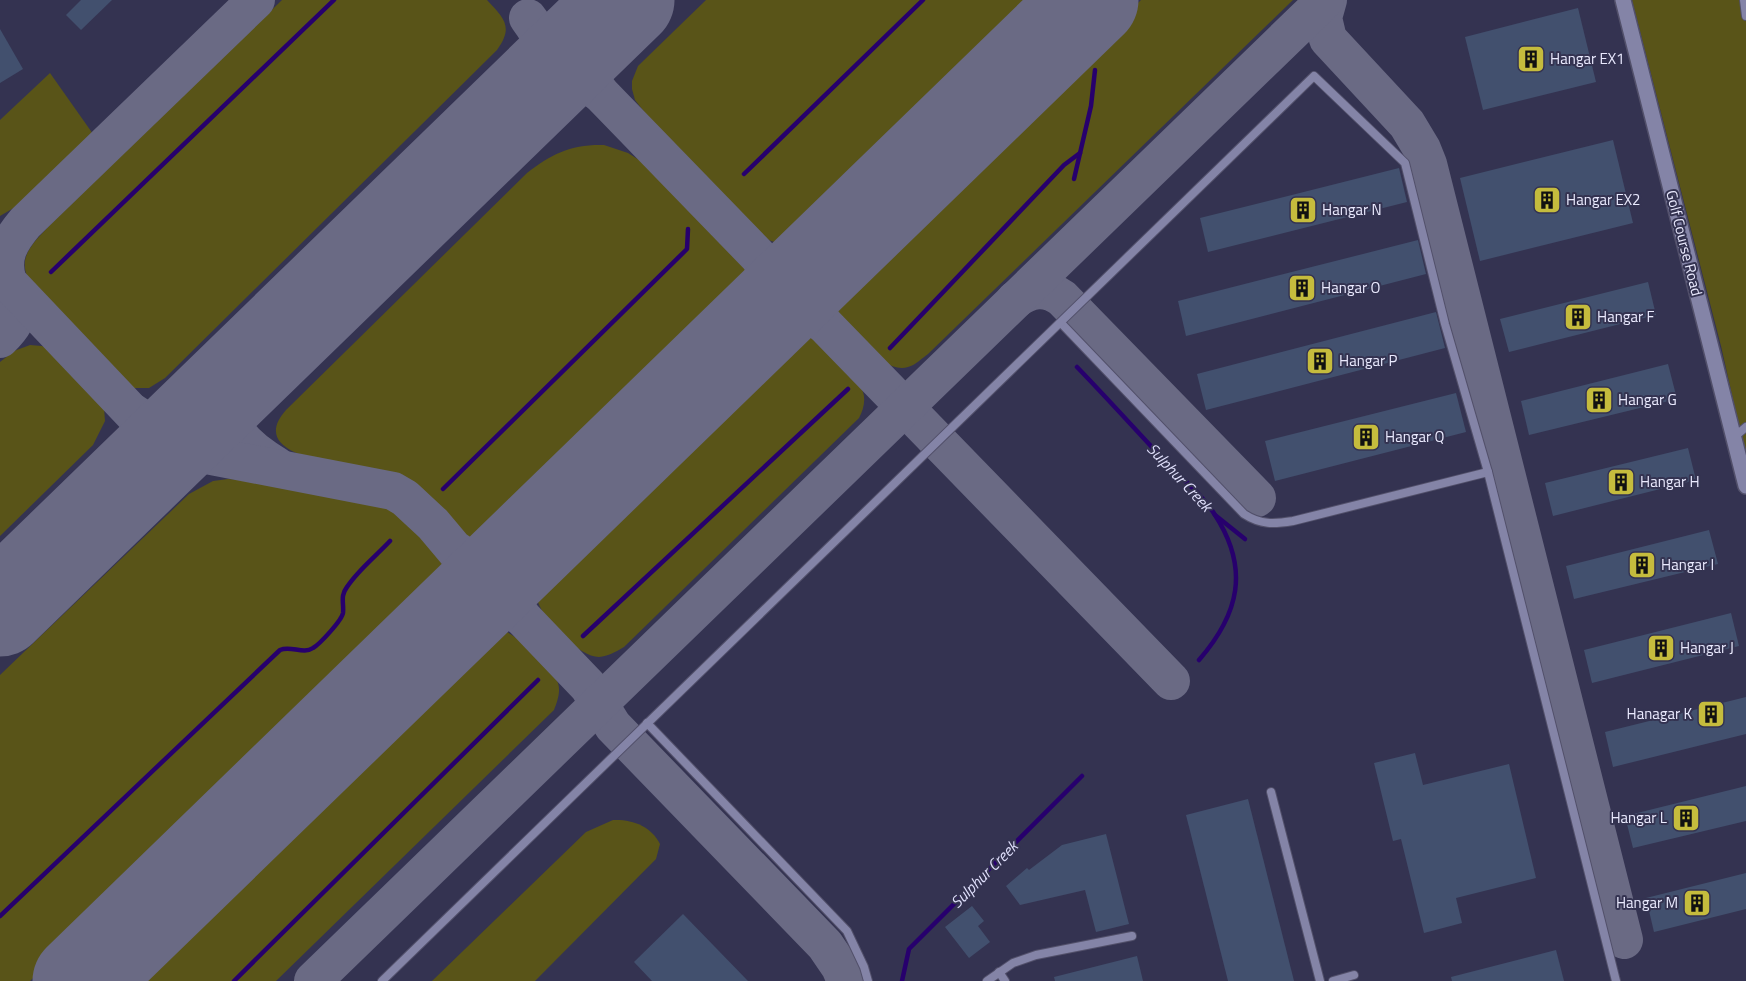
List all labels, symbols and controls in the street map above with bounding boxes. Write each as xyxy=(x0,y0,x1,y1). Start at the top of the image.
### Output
building icon: Hangar EX1 xyxy=(1516,44,1546,74)
place label: Hangar EX1 xyxy=(1550,47,1624,70)
building icon: Hangar EX2 xyxy=(1532,185,1562,215)
place label: Hangar EX2 xyxy=(1566,188,1640,211)
street label: Golf Course Road xyxy=(1660,188,1709,298)
building icon: Hangar N xyxy=(1288,195,1318,225)
place label: Hangar N xyxy=(1322,198,1382,221)
building icon: Hangar O xyxy=(1287,273,1317,303)
place label: Hangar O xyxy=(1321,276,1380,299)
building icon: Hangar F xyxy=(1563,302,1593,332)
place label: Hangar F xyxy=(1597,305,1654,328)
building icon: Hangar P xyxy=(1305,346,1335,376)
place label: Hangar P xyxy=(1339,349,1397,372)
building icon: Hangar G xyxy=(1584,385,1614,415)
place label: Hangar G xyxy=(1618,388,1677,411)
building icon: Hangar Q xyxy=(1351,422,1381,452)
place label: Hangar Q xyxy=(1385,425,1444,448)
water label: Sulphur Creek xyxy=(1142,437,1220,518)
building icon: Hangar H xyxy=(1606,467,1636,497)
place label: Hangar H xyxy=(1640,470,1700,493)
building icon: Hangar I xyxy=(1627,550,1657,580)
place label: Hangar I xyxy=(1661,553,1714,576)
building icon: Hangar J xyxy=(1646,633,1676,663)
place label: Hangar J xyxy=(1680,636,1734,659)
building icon: Hanagar K xyxy=(1696,699,1726,729)
place label: Hanagar K xyxy=(1627,702,1692,725)
building icon: Hangar L xyxy=(1671,803,1701,833)
place label: Hangar L xyxy=(1610,806,1667,829)
water label: Sulphur Creek xyxy=(945,834,1024,913)
building icon: Hangar M xyxy=(1682,888,1712,918)
place label: Hangar M xyxy=(1616,891,1678,914)

